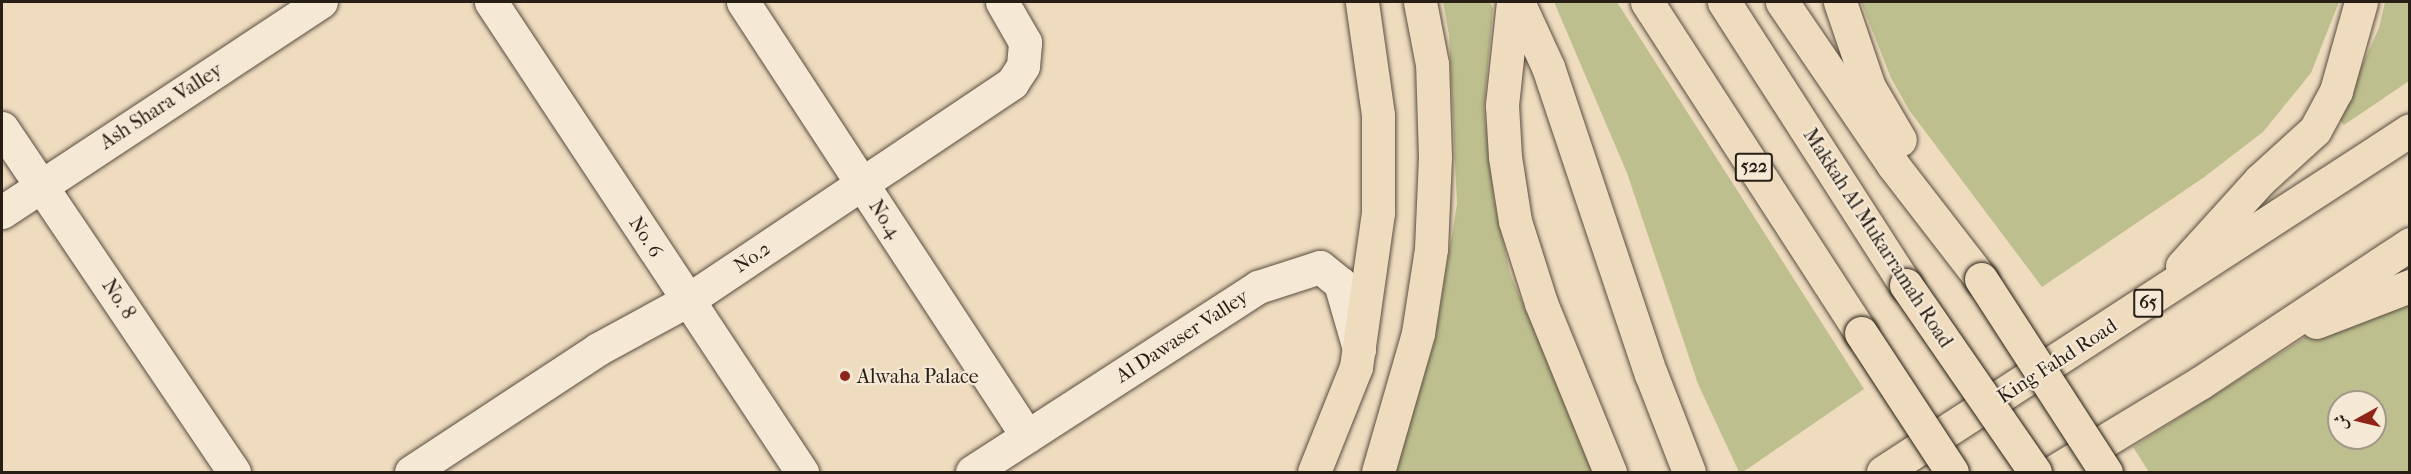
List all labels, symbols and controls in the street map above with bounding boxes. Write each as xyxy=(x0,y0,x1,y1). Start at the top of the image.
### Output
street label: Ash Shara Valley xyxy=(95,58,227,154)
street label: Makkah Al Mukarramah Road xyxy=(1798,124,1958,352)
road number: 522 xyxy=(1734,152,1774,182)
street label: No.4 xyxy=(864,195,906,243)
street label: No. 6 xyxy=(624,212,668,262)
street label: No.2 xyxy=(729,236,775,278)
street label: No. 8 xyxy=(97,274,141,324)
street label: Al Dawaser Valley xyxy=(1111,284,1253,388)
road number: 65 xyxy=(2133,288,2163,318)
street label: King Fahd Road xyxy=(1993,313,2121,409)
place label: Alwaha Palace xyxy=(857,364,979,388)
marker: Alwaha Palace xyxy=(838,369,852,383)
north arrow xyxy=(2327,390,2387,450)
text: ش xyxy=(2330,413,2351,431)

